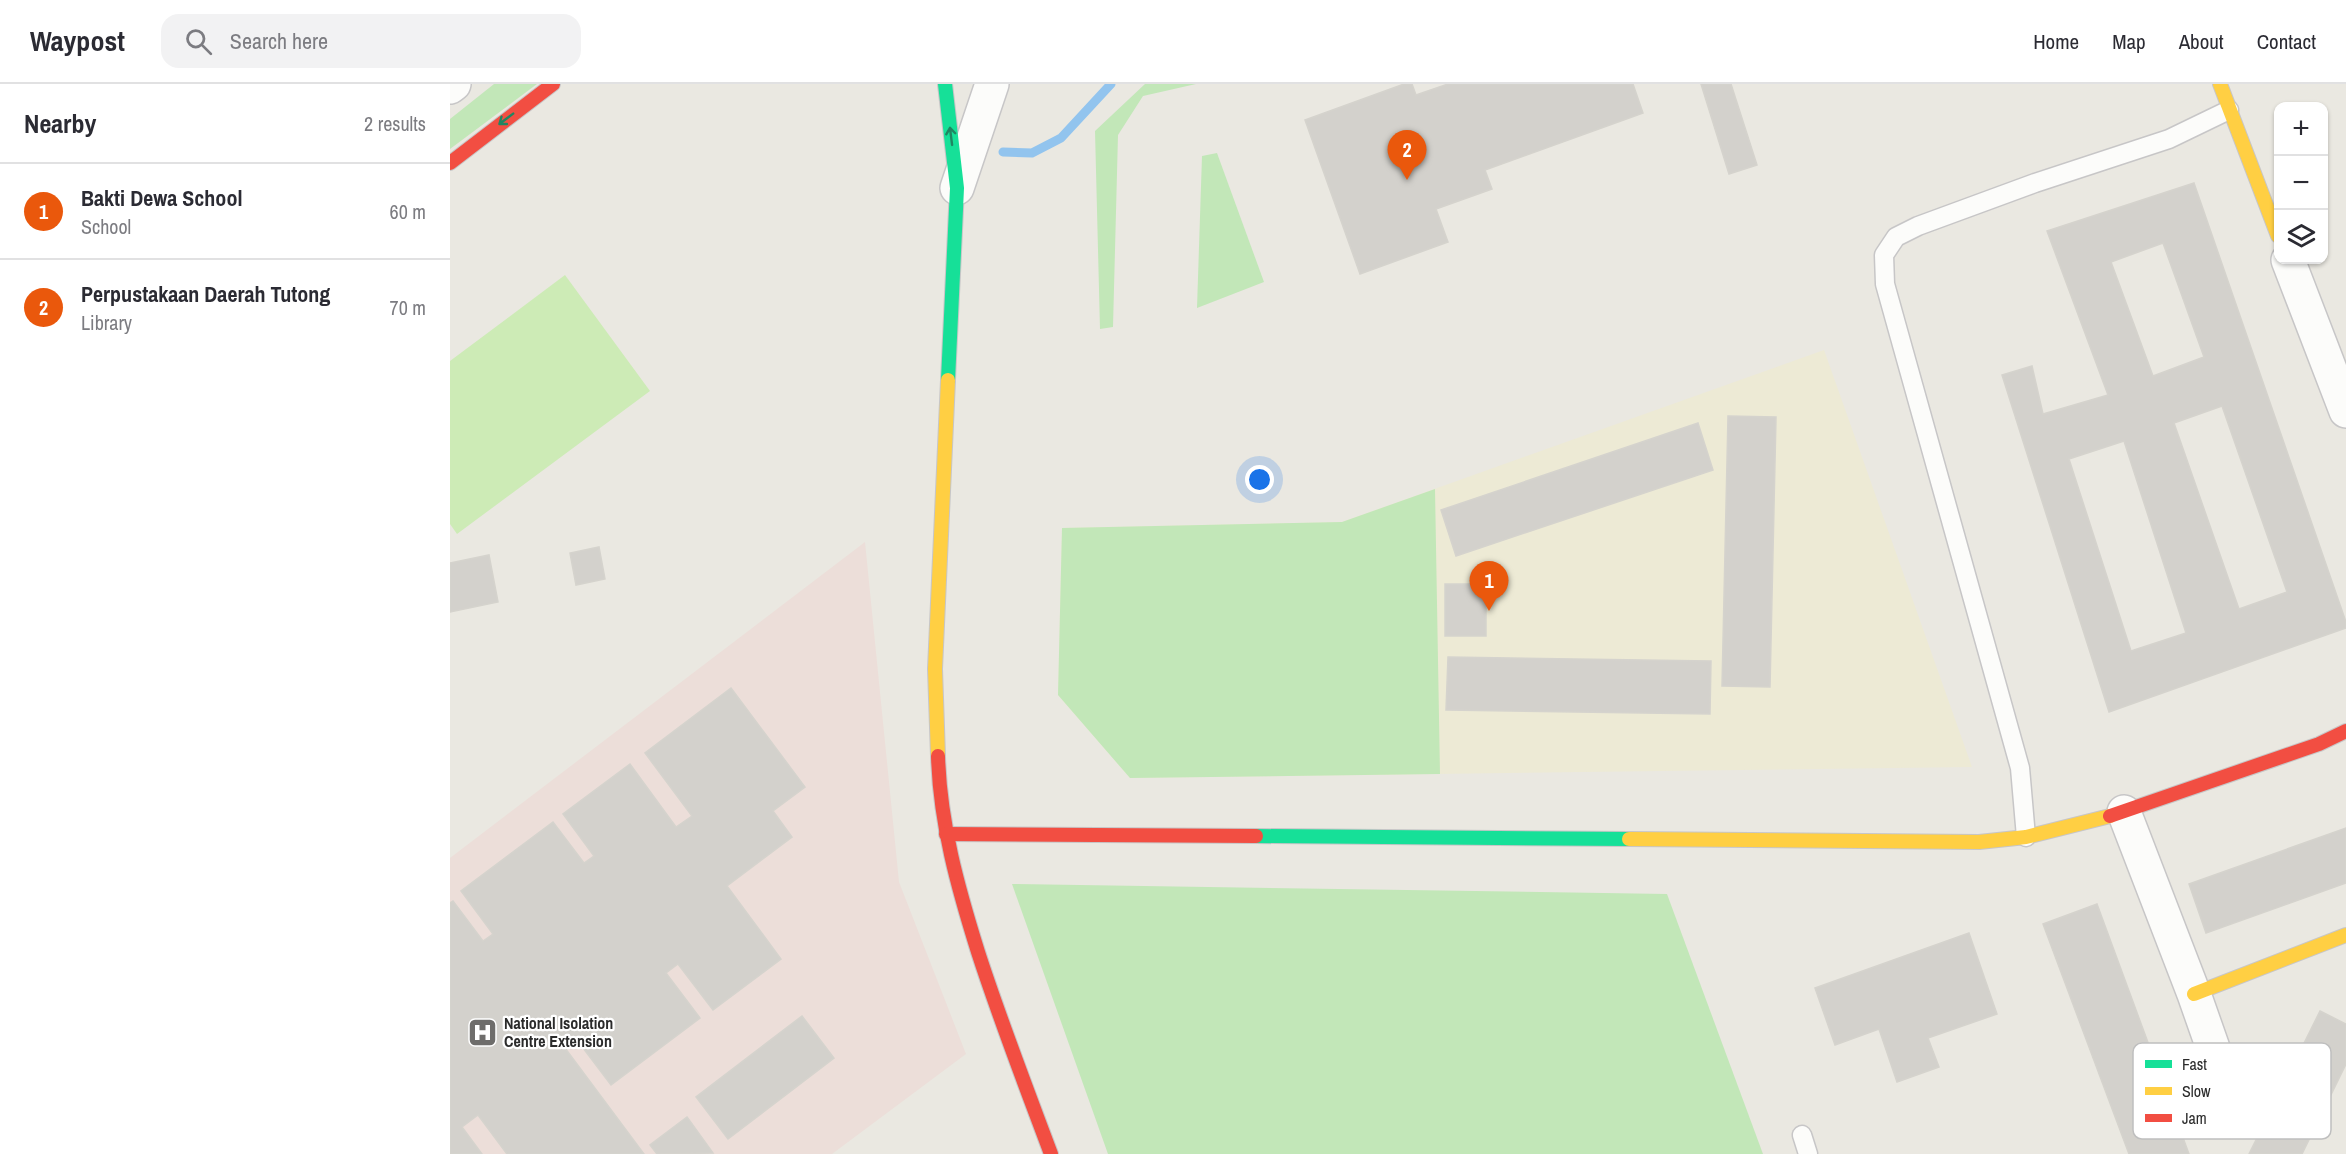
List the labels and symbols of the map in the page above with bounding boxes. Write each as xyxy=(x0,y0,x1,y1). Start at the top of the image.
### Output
one-way arrow xyxy=(499,113,515,126)
one-way arrow xyxy=(945,127,956,146)
pin: 2 xyxy=(1388,130,1426,180)
your location xyxy=(1245,465,1274,494)
pin: 1 xyxy=(1470,562,1508,611)
place label: National Isolation Centre Extension xyxy=(504,1012,613,1052)
hospital icon: National Isolation Centre Extension xyxy=(467,1016,499,1048)
legend xyxy=(2133,1043,2331,1139)
text: Fast xyxy=(2182,1053,2207,1075)
text: Slow xyxy=(2182,1080,2211,1102)
text: Jam xyxy=(2182,1107,2207,1129)

